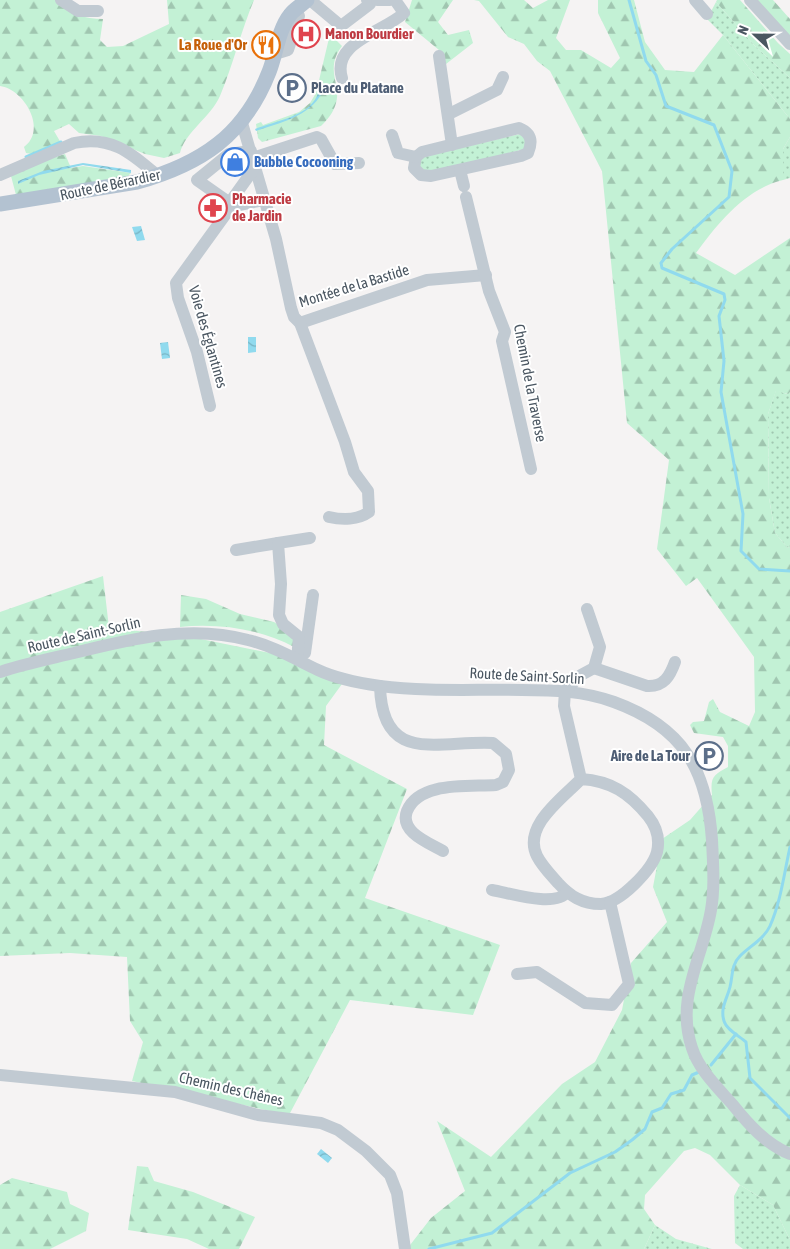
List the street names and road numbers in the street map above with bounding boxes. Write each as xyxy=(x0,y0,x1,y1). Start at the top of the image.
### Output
street label: Route de Bérardier xyxy=(58,165,162,203)
street label: Montée de la Bastide xyxy=(297,261,411,310)
street label: Voie des Églantines xyxy=(186,284,231,390)
street label: Chemin de la Traverse xyxy=(511,323,550,443)
street label: Route de Saint-Sorlin xyxy=(26,613,142,656)
street label: Route de Saint-Sorlin xyxy=(469,664,585,687)
street label: Chemin des Chênes xyxy=(178,1068,285,1109)

